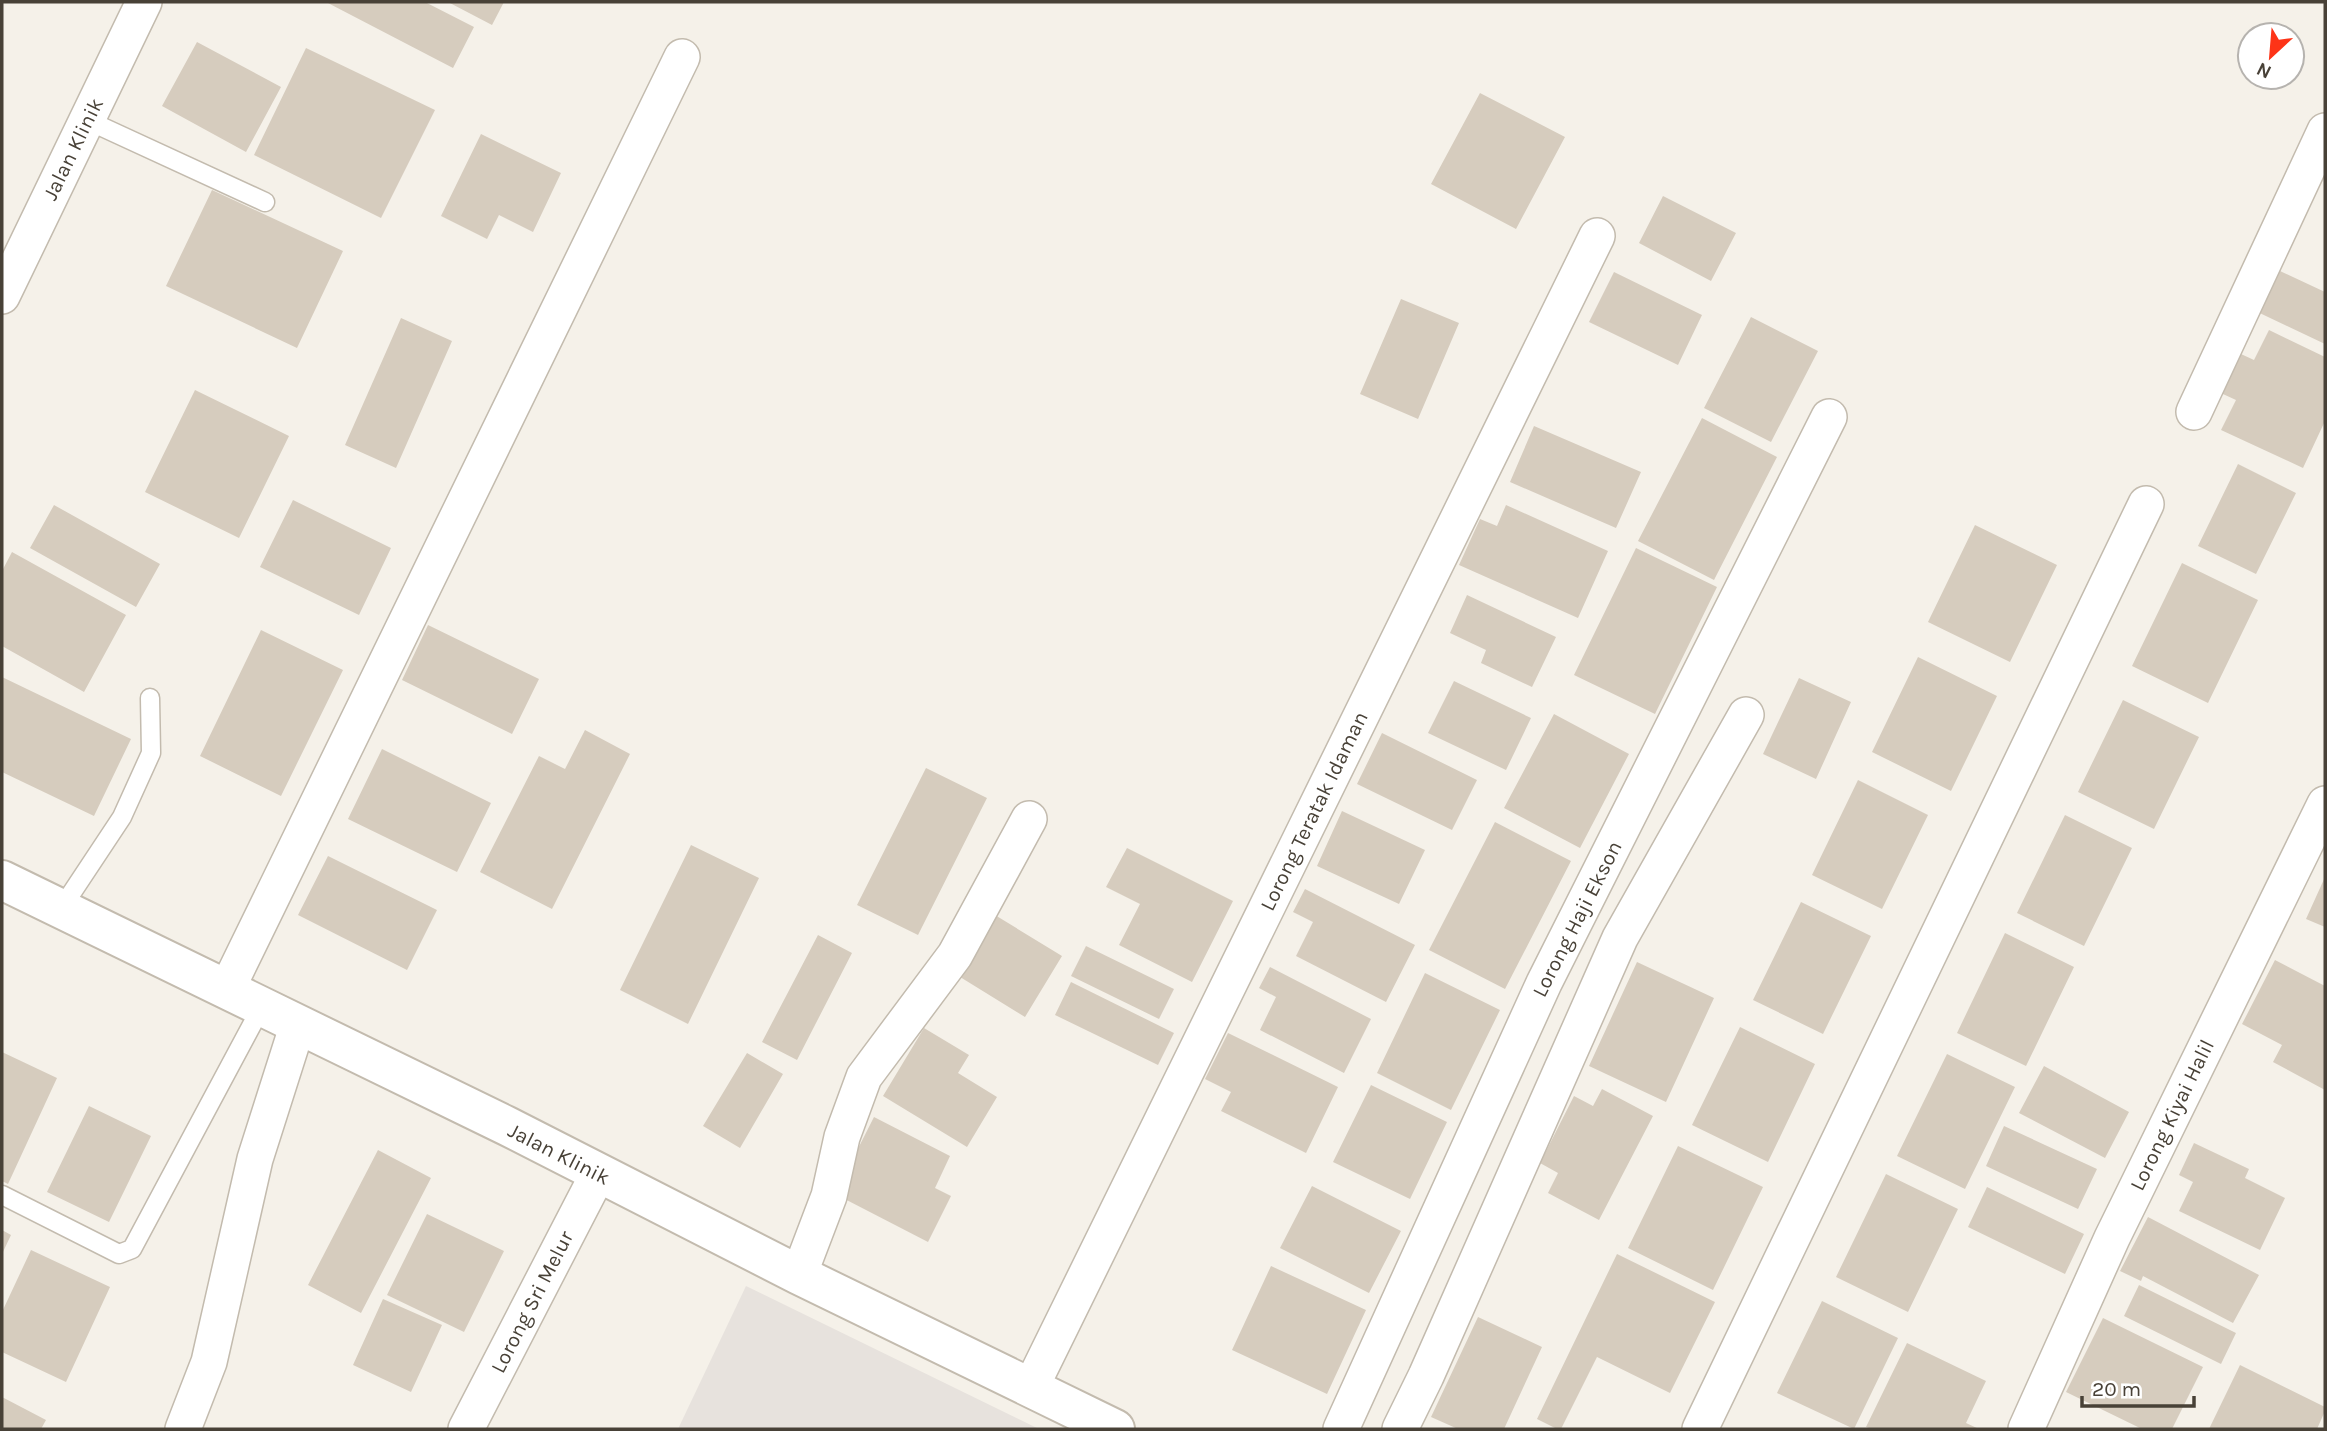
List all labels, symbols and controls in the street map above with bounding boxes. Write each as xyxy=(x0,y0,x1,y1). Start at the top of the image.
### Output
north arrow xyxy=(2236,21,2306,91)
text: N xyxy=(2253,58,2275,83)
street label: Jalan Klinik xyxy=(38,94,108,204)
street label: Lorong Teratak Idaman xyxy=(1255,707,1373,915)
street label: Lorong Haji Ekson xyxy=(1527,837,1627,1001)
street label: Lorong Kiyai Halil xyxy=(2125,1036,2219,1194)
street label: Jalan Klinik xyxy=(504,1118,614,1190)
street label: Lorong Sri Melur xyxy=(486,1227,578,1377)
scale bar xyxy=(2082,1364,2194,1408)
text: 20 m xyxy=(2092,1377,2141,1401)

